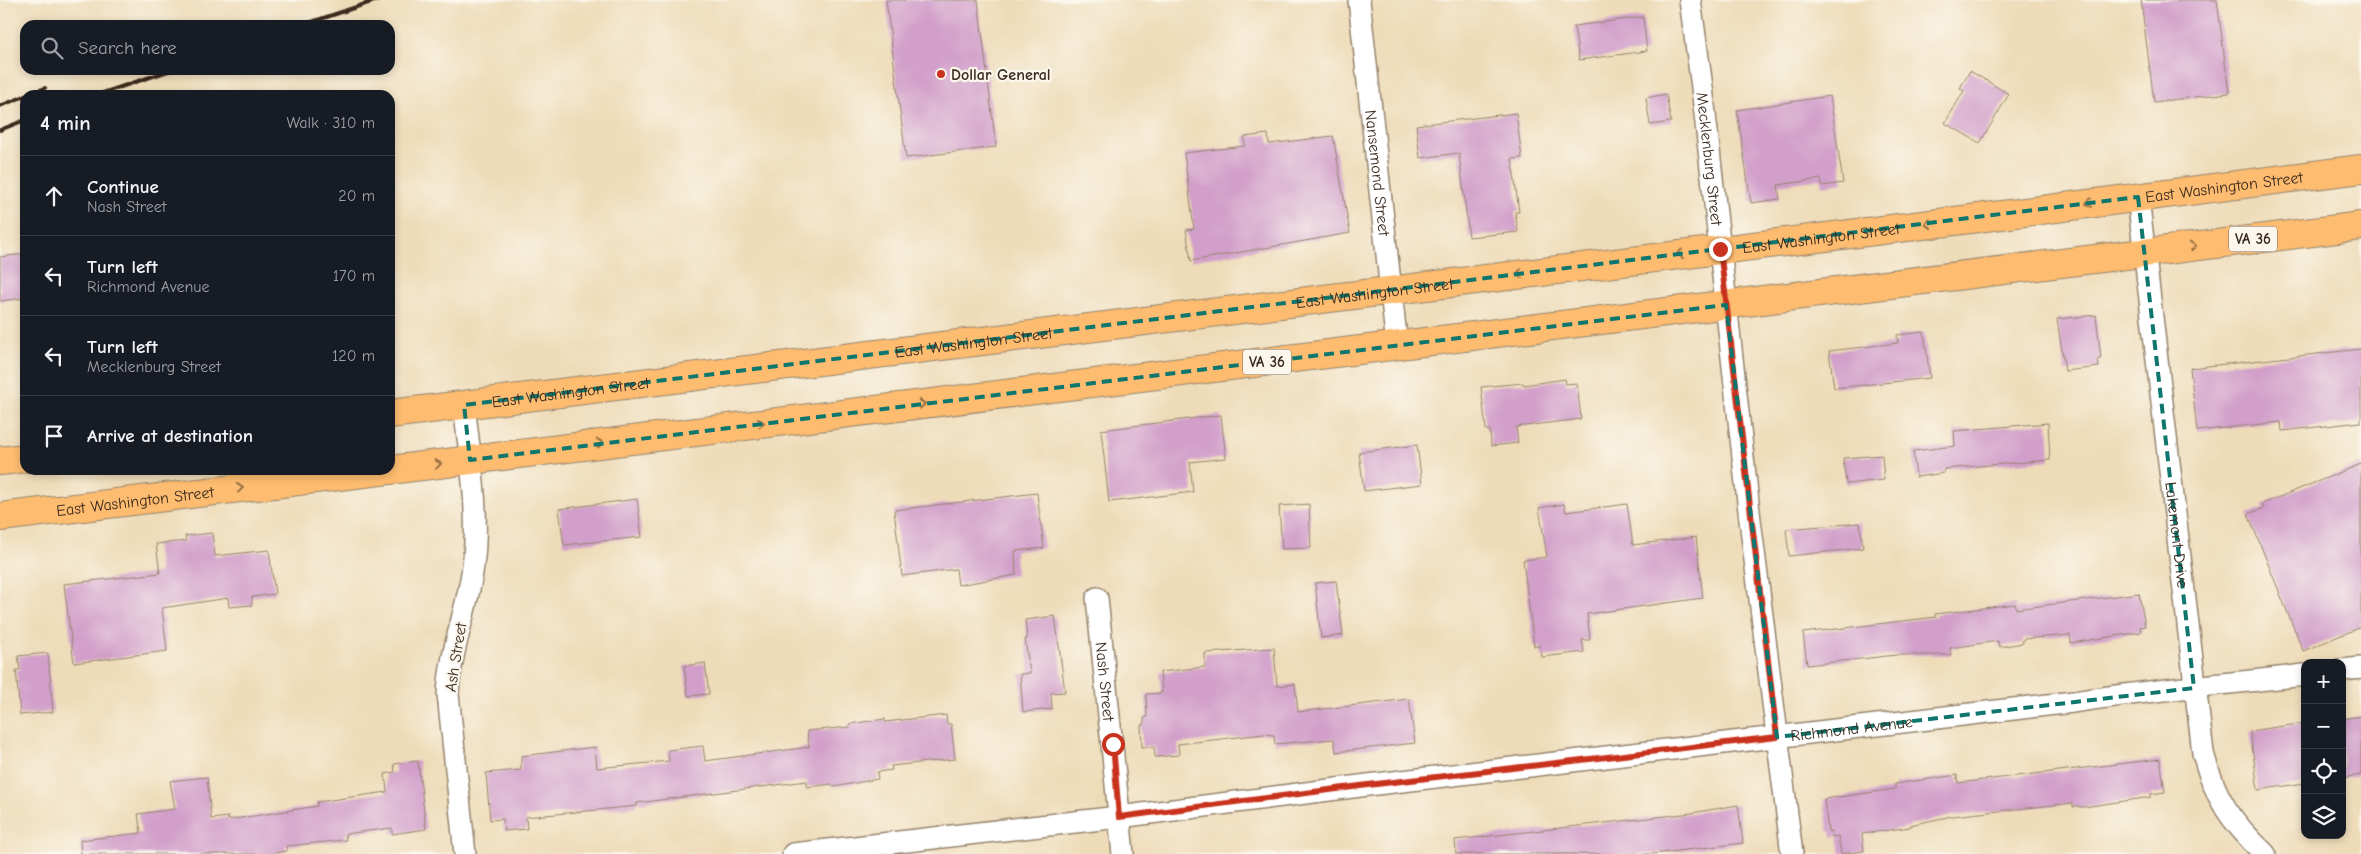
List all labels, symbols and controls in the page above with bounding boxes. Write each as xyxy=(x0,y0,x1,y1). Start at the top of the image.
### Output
search box xyxy=(20,20,395,75)
icon: search xyxy=(38,34,66,62)
text: Search here xyxy=(78,37,177,59)
place label: Dollar General xyxy=(951,66,1051,84)
marker: Dollar General xyxy=(935,68,947,80)
street label: Mecklenburg Street xyxy=(1693,91,1725,227)
street label: Nansemond Street xyxy=(1361,109,1393,238)
text: 4 min xyxy=(40,111,91,135)
text: Walk · 310 m xyxy=(286,114,375,132)
street label: East Washington Street xyxy=(2144,168,2304,206)
text: Continue xyxy=(87,176,159,198)
icon: ahead xyxy=(40,182,68,210)
text: 20 m xyxy=(338,187,375,205)
one-way arrow xyxy=(2085,197,2093,208)
text: Nash Street xyxy=(87,198,166,216)
one-way arrow xyxy=(1924,218,1932,229)
street label: East Washington Street xyxy=(1741,220,1902,257)
road number: VA 36 xyxy=(2229,226,2277,252)
route end xyxy=(1709,238,1732,261)
one-way arrow xyxy=(2190,241,2198,252)
one-way arrow xyxy=(1676,248,1684,259)
text: Turn left xyxy=(87,256,158,278)
icon: left xyxy=(40,262,68,290)
text: 170 m xyxy=(333,267,375,285)
one-way arrow xyxy=(1514,268,1522,279)
street label: East Washington Street xyxy=(1295,275,1455,312)
text: Richmond Avenue xyxy=(87,278,210,296)
street label: East Washington Street xyxy=(894,324,1054,362)
text: Turn left xyxy=(87,336,158,358)
icon: left xyxy=(40,342,68,370)
text: 120 m xyxy=(332,347,375,365)
road number: VA 36 xyxy=(1243,350,1291,374)
text: Mecklenburg Street xyxy=(87,358,221,376)
street label: East Washington Street xyxy=(491,374,651,411)
one-way arrow xyxy=(918,399,926,410)
one-way arrow xyxy=(757,418,765,429)
icon: arrive xyxy=(40,422,68,450)
text: Arrive at destination xyxy=(87,425,253,447)
one-way arrow xyxy=(596,438,604,449)
one-way arrow xyxy=(435,459,443,470)
street label: Lakemont Drive xyxy=(2161,481,2192,589)
street label: East Washington Street xyxy=(55,483,215,520)
one-way arrow xyxy=(236,483,244,494)
street label: Ash Street xyxy=(442,621,470,693)
street label: Nash Street xyxy=(1092,641,1118,723)
map controls xyxy=(2301,659,2346,839)
button: + xyxy=(2301,659,2346,704)
button: − xyxy=(2301,704,2346,749)
street label: Richmond Avenue xyxy=(1790,713,1914,745)
route start xyxy=(1102,733,1125,756)
button: locate xyxy=(2301,749,2346,794)
button: layers xyxy=(2301,794,2346,839)

